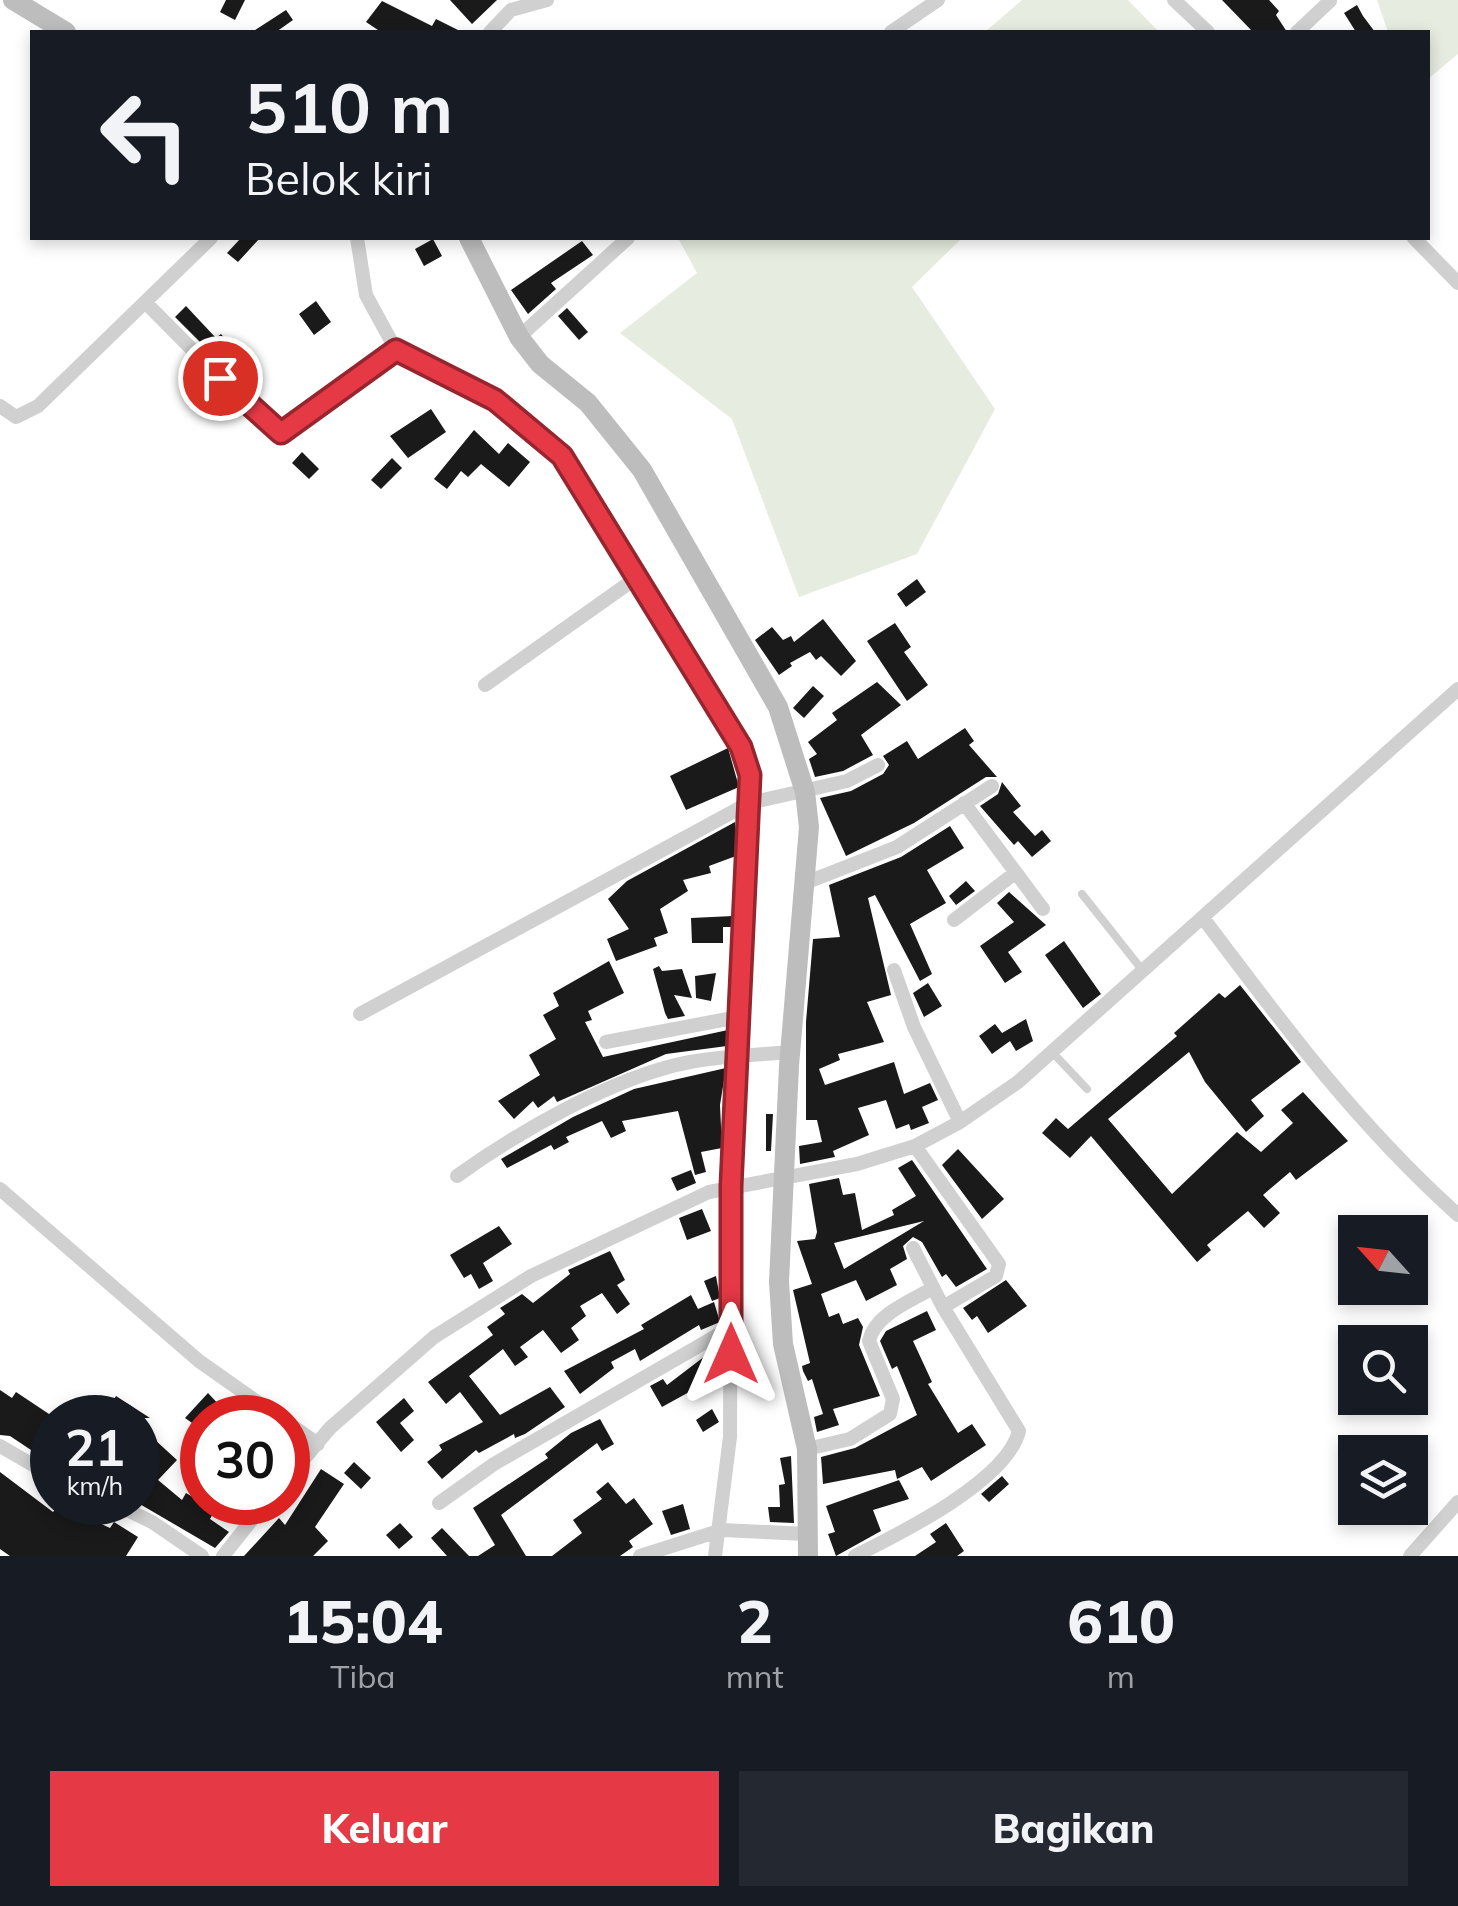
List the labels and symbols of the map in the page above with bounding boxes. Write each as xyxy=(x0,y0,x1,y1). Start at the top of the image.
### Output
pin xyxy=(178,336,263,421)
north arrow xyxy=(1338,1215,1428,1305)
position arrow xyxy=(679,1302,783,1406)
speed limit sign: 30 xyxy=(180,1395,310,1525)

